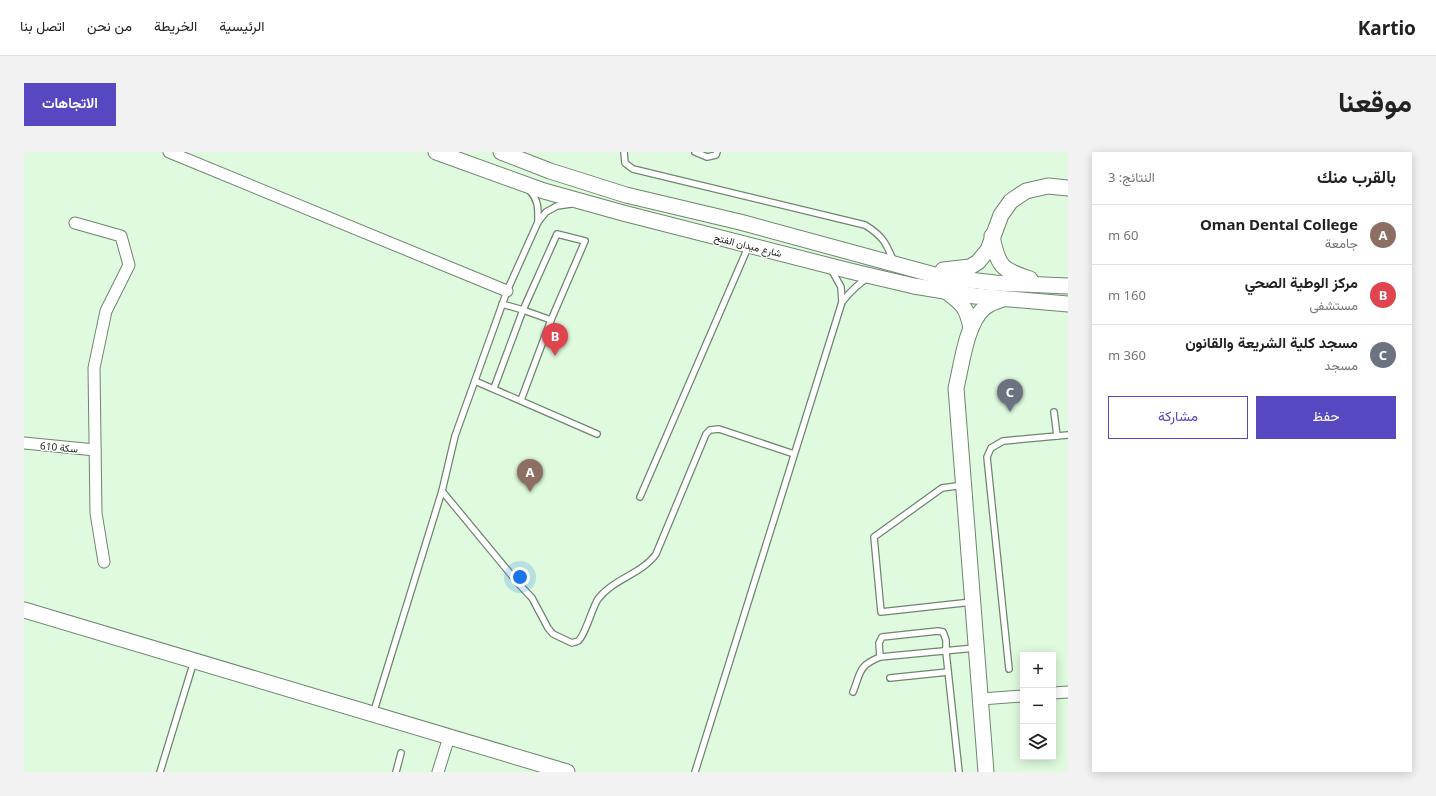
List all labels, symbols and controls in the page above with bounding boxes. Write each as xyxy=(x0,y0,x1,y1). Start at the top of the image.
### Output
text: Kartio xyxy=(1358,15,1416,41)
text: اتصل بنا xyxy=(20,16,65,35)
text: من نحن xyxy=(87,16,132,35)
text: الخريطة xyxy=(154,16,197,35)
text: الرئيسية xyxy=(219,16,265,35)
text: موقعنا xyxy=(1338,82,1412,120)
button: الاتجاهات xyxy=(24,83,116,126)
text: بالقرب منك xyxy=(1317,165,1396,188)
text: النتائج: 3 xyxy=(1108,168,1155,186)
text: Oman Dental College xyxy=(1200,214,1358,234)
text: 60 m xyxy=(1108,226,1138,244)
text: A xyxy=(1379,226,1388,244)
street label: شارع ميدان الفتح xyxy=(713,230,783,260)
text: جامعة xyxy=(1325,234,1358,252)
text: مركز الوطية الصحي xyxy=(1245,272,1358,292)
text: 160 m xyxy=(1108,286,1146,304)
text: B xyxy=(1379,286,1387,304)
text: مستشفى xyxy=(1310,296,1358,314)
pin: B xyxy=(542,323,568,356)
text: مسجد كلية الشريعة والقانون xyxy=(1185,332,1358,352)
text: 360 m xyxy=(1108,346,1146,364)
text: C xyxy=(1379,346,1387,364)
text: مسجد xyxy=(1324,356,1358,374)
pin: C xyxy=(997,379,1023,412)
button: مشاركة xyxy=(1108,396,1248,439)
button: حفظ xyxy=(1256,396,1396,439)
street label: سكة 610 xyxy=(39,438,79,456)
pin: A xyxy=(517,459,543,492)
your location xyxy=(510,567,530,587)
map controls xyxy=(1020,652,1056,760)
button: + xyxy=(1020,652,1056,688)
button: − xyxy=(1020,688,1056,724)
button: layers xyxy=(1020,724,1056,760)

